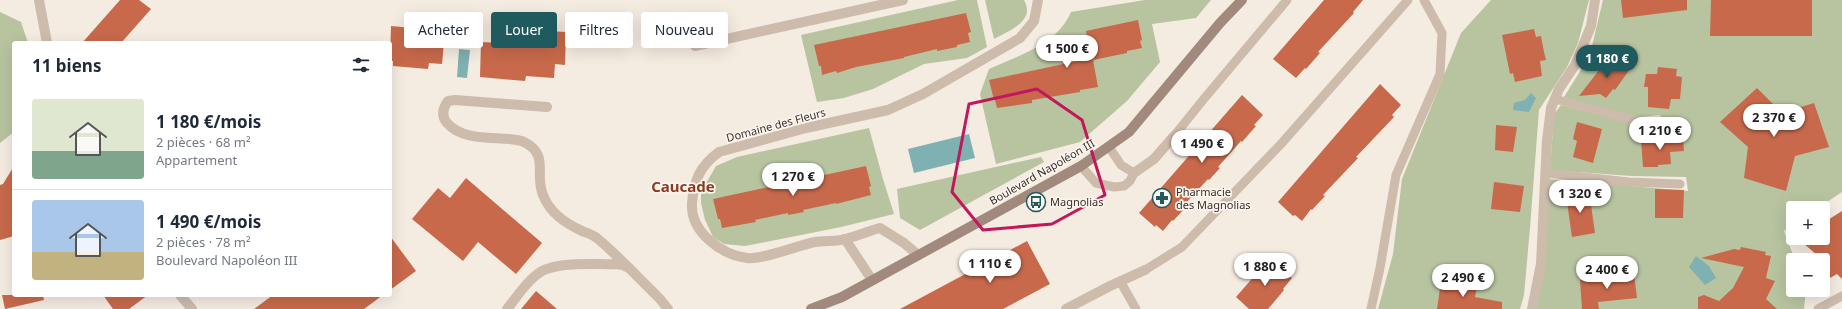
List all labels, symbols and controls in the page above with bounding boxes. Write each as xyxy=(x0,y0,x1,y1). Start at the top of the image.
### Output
chip: Acheter xyxy=(404,12,483,48)
chip: Louer xyxy=(491,12,557,48)
chip: Filtres xyxy=(565,12,633,48)
chip: Nouveau xyxy=(641,12,728,48)
pin: 1 500 € xyxy=(1030,35,1104,69)
text: 1 500 € xyxy=(1045,39,1089,57)
pin: 1 180 € xyxy=(1570,45,1644,79)
text: 1 180 € xyxy=(1585,49,1629,67)
text: 11 biens xyxy=(32,54,101,77)
icon: filters xyxy=(350,54,372,76)
street label: Domaine des Fleurs xyxy=(725,104,827,145)
pin: 2 370 € xyxy=(1737,104,1811,138)
text: 2 370 € xyxy=(1752,108,1796,126)
text: 1 180 €/mois xyxy=(156,110,261,133)
icon: home xyxy=(64,115,112,163)
pin: 1 210 € xyxy=(1623,117,1697,151)
text: 1 210 € xyxy=(1638,121,1682,139)
pin: 1 490 € xyxy=(1165,130,1239,164)
text: 2 pièces · 68 m² xyxy=(156,133,251,151)
text: 1 490 € xyxy=(1180,134,1224,152)
street label: Boulevard Napoléon III xyxy=(986,135,1098,208)
text: Appartement xyxy=(156,151,237,169)
pin: 1 270 € xyxy=(756,163,830,197)
text: 1 270 € xyxy=(771,167,815,185)
district label: Caucade xyxy=(651,176,715,196)
pin: 1 320 € xyxy=(1543,180,1617,214)
place label: Pharmacie des Magnolias xyxy=(1176,184,1251,212)
text: 1 320 € xyxy=(1558,184,1602,202)
pharmacy icon: Pharmacie des Magnolias xyxy=(1151,187,1173,209)
bus stop icon: Magnolias xyxy=(1025,191,1047,213)
place label: Magnolias xyxy=(1050,194,1103,209)
map controls xyxy=(1786,201,1830,297)
button: + xyxy=(1786,201,1830,245)
text: 1 490 €/mois xyxy=(156,210,261,233)
icon: home xyxy=(64,216,112,264)
text: 2 pièces · 78 m² xyxy=(156,233,251,251)
pin: 1 110 € xyxy=(953,250,1027,284)
text: Boulevard Napoléon III xyxy=(156,251,297,269)
pin: 1 880 € xyxy=(1228,253,1302,287)
button: − xyxy=(1786,253,1830,297)
text: 1 110 € xyxy=(968,254,1012,272)
pin: 2 400 € xyxy=(1570,256,1644,290)
text: 1 880 € xyxy=(1243,257,1287,275)
text: 2 400 € xyxy=(1585,260,1629,278)
pin: 2 490 € xyxy=(1426,264,1500,298)
text: 2 490 € xyxy=(1441,268,1485,286)

